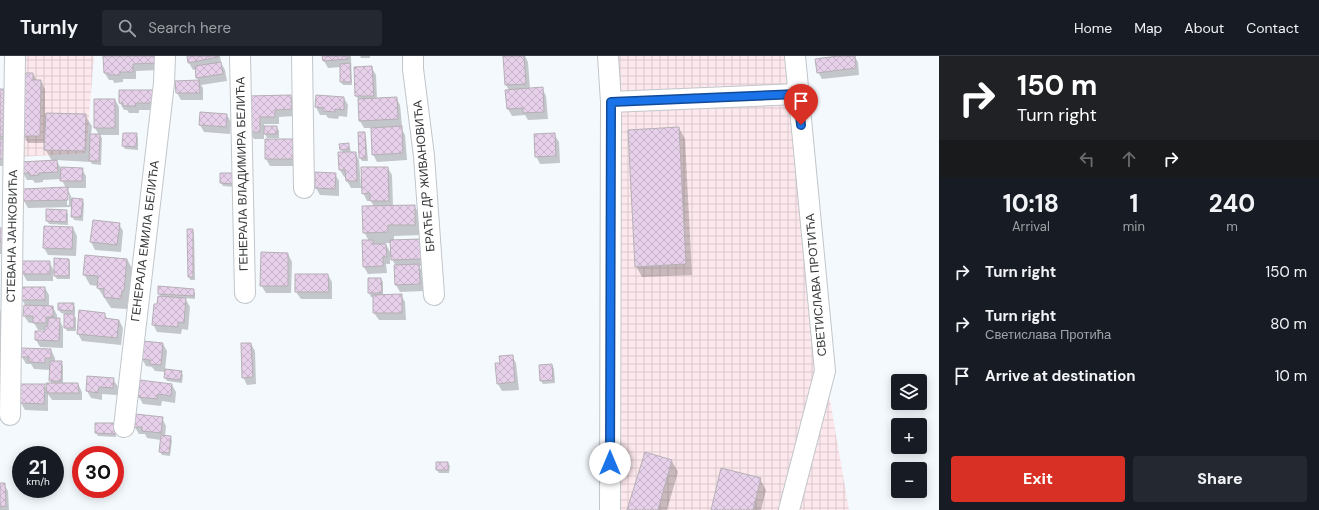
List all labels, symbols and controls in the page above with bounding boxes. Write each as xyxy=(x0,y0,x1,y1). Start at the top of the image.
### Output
search box xyxy=(102,10,382,46)
text: Turnly xyxy=(20,15,78,40)
icon: search xyxy=(116,17,138,39)
text: Search here xyxy=(148,18,231,38)
text: Home xyxy=(1074,19,1112,37)
text: Map xyxy=(1134,19,1162,37)
text: About xyxy=(1184,19,1224,37)
text: Contact xyxy=(1246,19,1299,37)
text: 150 m xyxy=(1017,67,1097,104)
icon: right xyxy=(951,72,1003,124)
street label: ГЕНЕРАЛА ВЛАДИМИРА БЕЛИЋА xyxy=(232,77,252,271)
pin xyxy=(784,84,818,125)
icon: arrive xyxy=(790,90,812,112)
street label: БРАЋЕ ДР ЖИВАНОВИЋА xyxy=(409,100,439,252)
text: Turn right xyxy=(1017,103,1097,127)
icon: left xyxy=(1076,148,1098,170)
icon: ahead xyxy=(1118,148,1140,170)
icon: right xyxy=(1160,148,1182,170)
street label: ГЕНЕРАЛА ЕМИЛА БЕЛИЋА xyxy=(127,160,163,322)
street label: СТЕВАНА ЈАНКОВИЋА xyxy=(3,169,21,303)
text: 10:18 xyxy=(1003,188,1059,219)
text: 1 xyxy=(1129,188,1138,219)
text: 240 xyxy=(1209,188,1255,219)
street label: СВЕТИСЛАВА ПРОТИЋА xyxy=(802,213,830,357)
text: Arrival xyxy=(1012,218,1050,235)
text: min xyxy=(1123,218,1145,235)
text: m xyxy=(1226,218,1238,235)
icon: right xyxy=(951,261,973,283)
text: Turn right xyxy=(985,262,1056,282)
text: 150 m xyxy=(1266,262,1307,282)
text: Turn right xyxy=(985,306,1056,326)
icon: right xyxy=(951,313,973,335)
text: 80 m xyxy=(1270,314,1307,334)
text: Светислава Протића xyxy=(985,326,1111,343)
icon: arrive xyxy=(951,365,973,387)
text: Arrive at destination xyxy=(985,366,1136,386)
text: 10 m xyxy=(1275,366,1307,386)
map controls xyxy=(891,374,927,498)
button: layers xyxy=(891,374,927,410)
button: + xyxy=(891,418,927,454)
position arrow xyxy=(589,442,631,484)
speed limit sign: 30 xyxy=(72,446,124,498)
text: 21 xyxy=(29,454,47,480)
button: Exit xyxy=(951,456,1125,502)
button: Share xyxy=(1133,456,1307,502)
button: − xyxy=(891,462,927,498)
text: km/h xyxy=(26,475,50,488)

